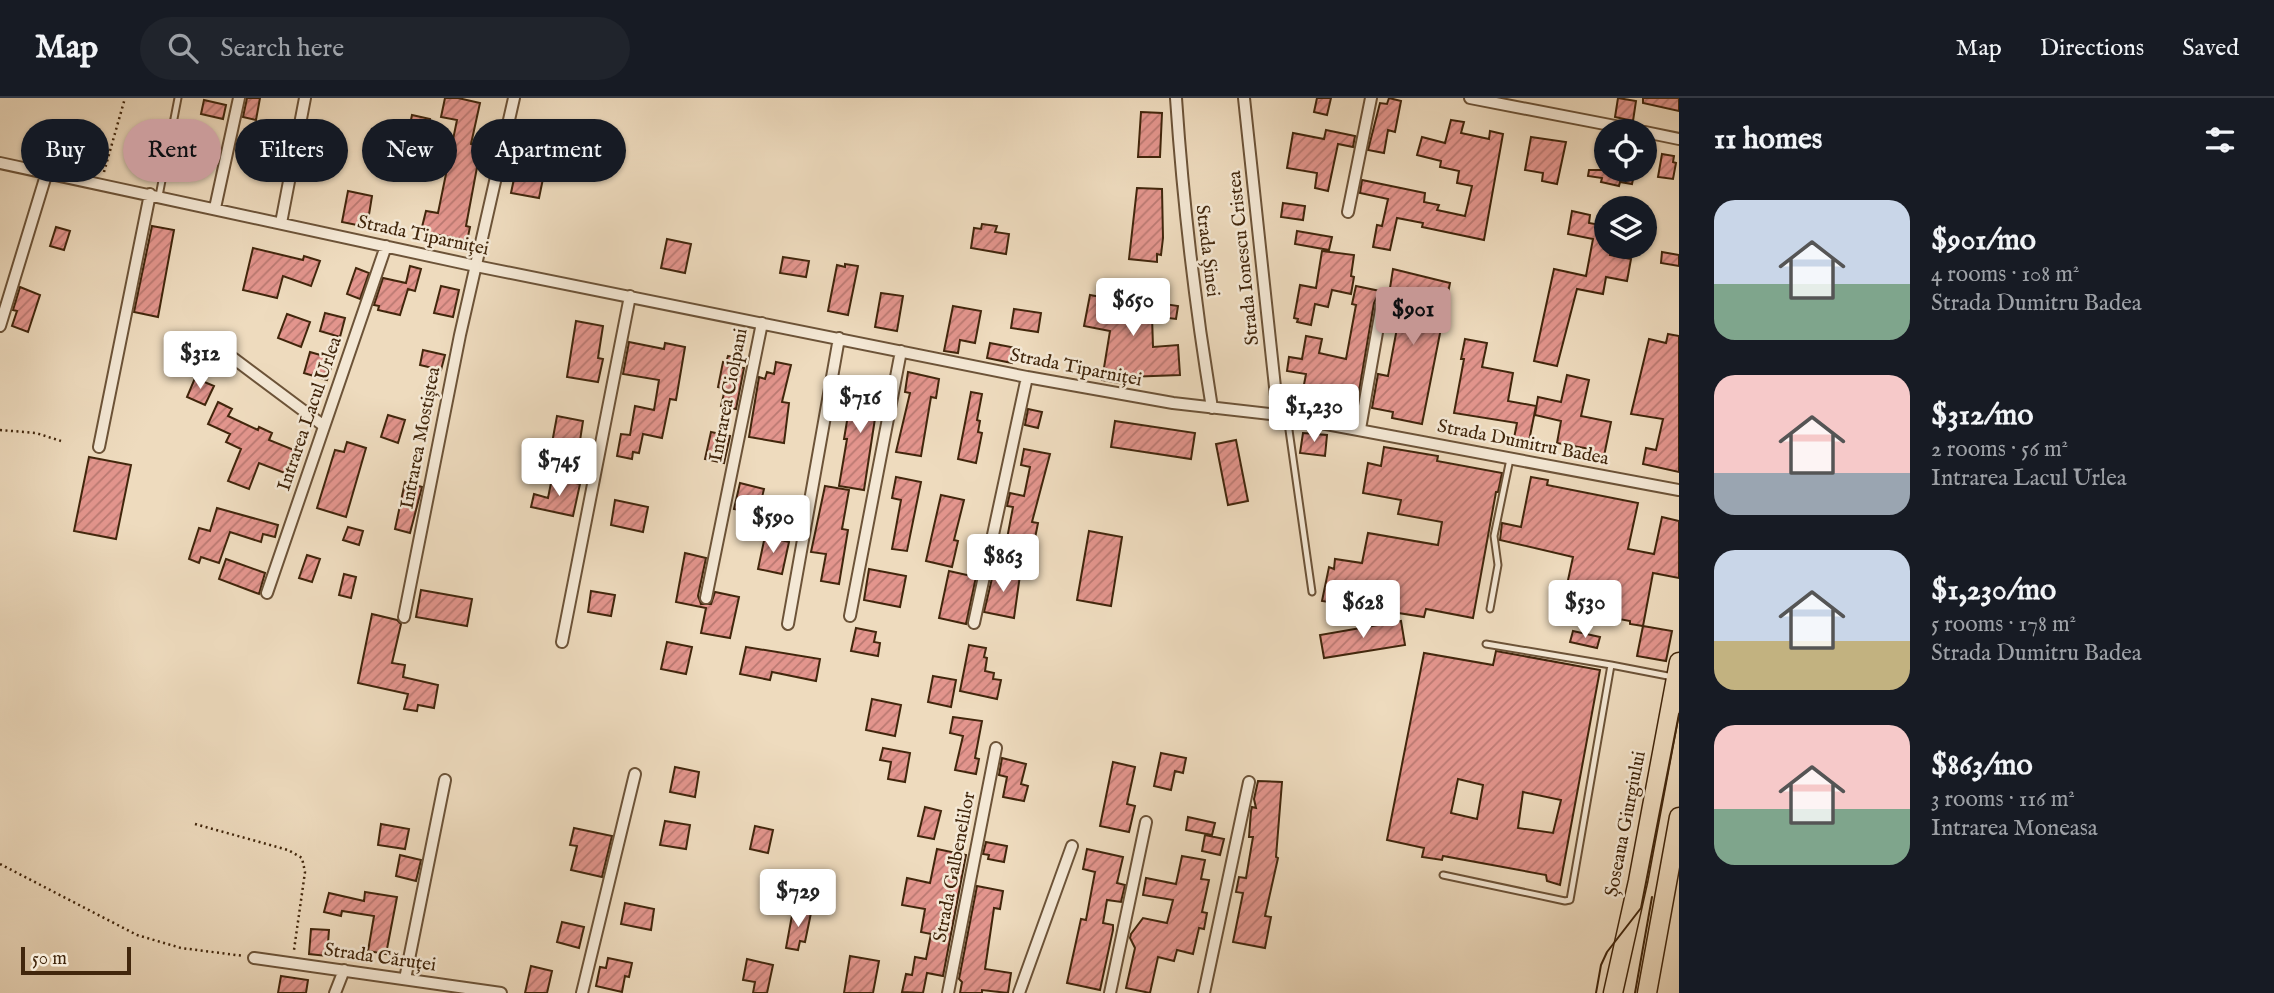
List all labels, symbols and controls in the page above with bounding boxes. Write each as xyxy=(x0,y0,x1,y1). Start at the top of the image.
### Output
search box xyxy=(140,17,630,80)
text: Map xyxy=(35,27,98,69)
icon: search xyxy=(164,29,202,67)
text: Search here xyxy=(220,32,344,65)
text: Map xyxy=(1956,33,2002,64)
text: Directions xyxy=(2040,33,2144,64)
text: Saved xyxy=(2182,33,2239,64)
chip: Buy xyxy=(21,119,109,182)
chip: Rent xyxy=(123,119,221,182)
chip: Filters xyxy=(235,119,348,182)
chip: New xyxy=(362,119,457,182)
chip: Apartment xyxy=(471,119,626,182)
map controls xyxy=(1594,119,1657,259)
button: locate xyxy=(1594,119,1657,182)
text: 11 homes xyxy=(1714,121,1822,159)
icon: filters xyxy=(2201,121,2239,159)
street label: Strada Ionescu Cristea xyxy=(1223,169,1265,346)
button: layers xyxy=(1594,196,1657,259)
street label: Strada Șinei xyxy=(1189,204,1225,298)
street label: Strada Tiparniței xyxy=(355,210,491,262)
text: $901/mo xyxy=(1931,222,2036,260)
icon: home xyxy=(1770,228,1854,312)
text: 4 rooms · 108 m² xyxy=(1931,260,2079,289)
pin: $650 xyxy=(1092,278,1174,338)
text: $650 xyxy=(1112,286,1154,315)
pin: $901 xyxy=(1372,288,1454,347)
text: Strada Dumitru Badea xyxy=(1931,289,2142,318)
text: $901 xyxy=(1392,295,1434,324)
street label: Intrarea Ciolpani xyxy=(704,326,754,464)
pin: $312 xyxy=(159,331,241,391)
street label: Intrarea Lacul Urlea xyxy=(272,333,348,494)
text: $312 xyxy=(180,339,220,368)
street label: Strada Tiparniței xyxy=(1008,343,1144,393)
street label: Intrarea Mostiștea xyxy=(395,364,447,511)
pin: $716 xyxy=(819,376,901,435)
text: $716 xyxy=(839,383,881,412)
pin: $1,230 xyxy=(1257,384,1371,444)
text: $1,230 xyxy=(1285,392,1343,421)
text: $312/mo xyxy=(1931,397,2034,435)
icon: home xyxy=(1770,403,1854,487)
street label: Strada Dumitru Badea xyxy=(1435,415,1612,472)
text: 2 rooms · 56 m² xyxy=(1931,435,2068,464)
pin: $745 xyxy=(518,438,600,498)
text: $745 xyxy=(538,446,580,475)
text: Intrarea Lacul Urlea xyxy=(1931,464,2127,493)
pin: $590 xyxy=(732,496,814,555)
text: $590 xyxy=(752,503,794,532)
pin: $863 xyxy=(962,534,1044,594)
text: $863 xyxy=(983,542,1023,571)
text: $1,230/mo xyxy=(1931,572,2056,610)
icon: home xyxy=(1770,578,1854,662)
pin: $628 xyxy=(1322,580,1404,640)
pin: $530 xyxy=(1544,580,1626,640)
text: $628 xyxy=(1342,588,1384,617)
text: $530 xyxy=(1565,588,1605,617)
text: 5 rooms · 178 m² xyxy=(1931,610,2076,639)
text: Strada Dumitru Badea xyxy=(1931,639,2142,668)
text: $863/mo xyxy=(1931,747,2033,785)
street label: Șoseaua Giurgiului xyxy=(1600,749,1652,899)
icon: home xyxy=(1770,753,1854,837)
text: 3 rooms · 116 m² xyxy=(1931,785,2075,814)
street label: Strada Galbenelilor xyxy=(929,790,981,944)
text: Intrarea Moneasa xyxy=(1931,814,2098,843)
pin: $729 xyxy=(757,870,839,929)
text: $729 xyxy=(776,877,820,906)
street label: Strada Căruței xyxy=(322,938,438,978)
scale bar xyxy=(21,944,131,976)
text: 50 m xyxy=(32,947,67,971)

